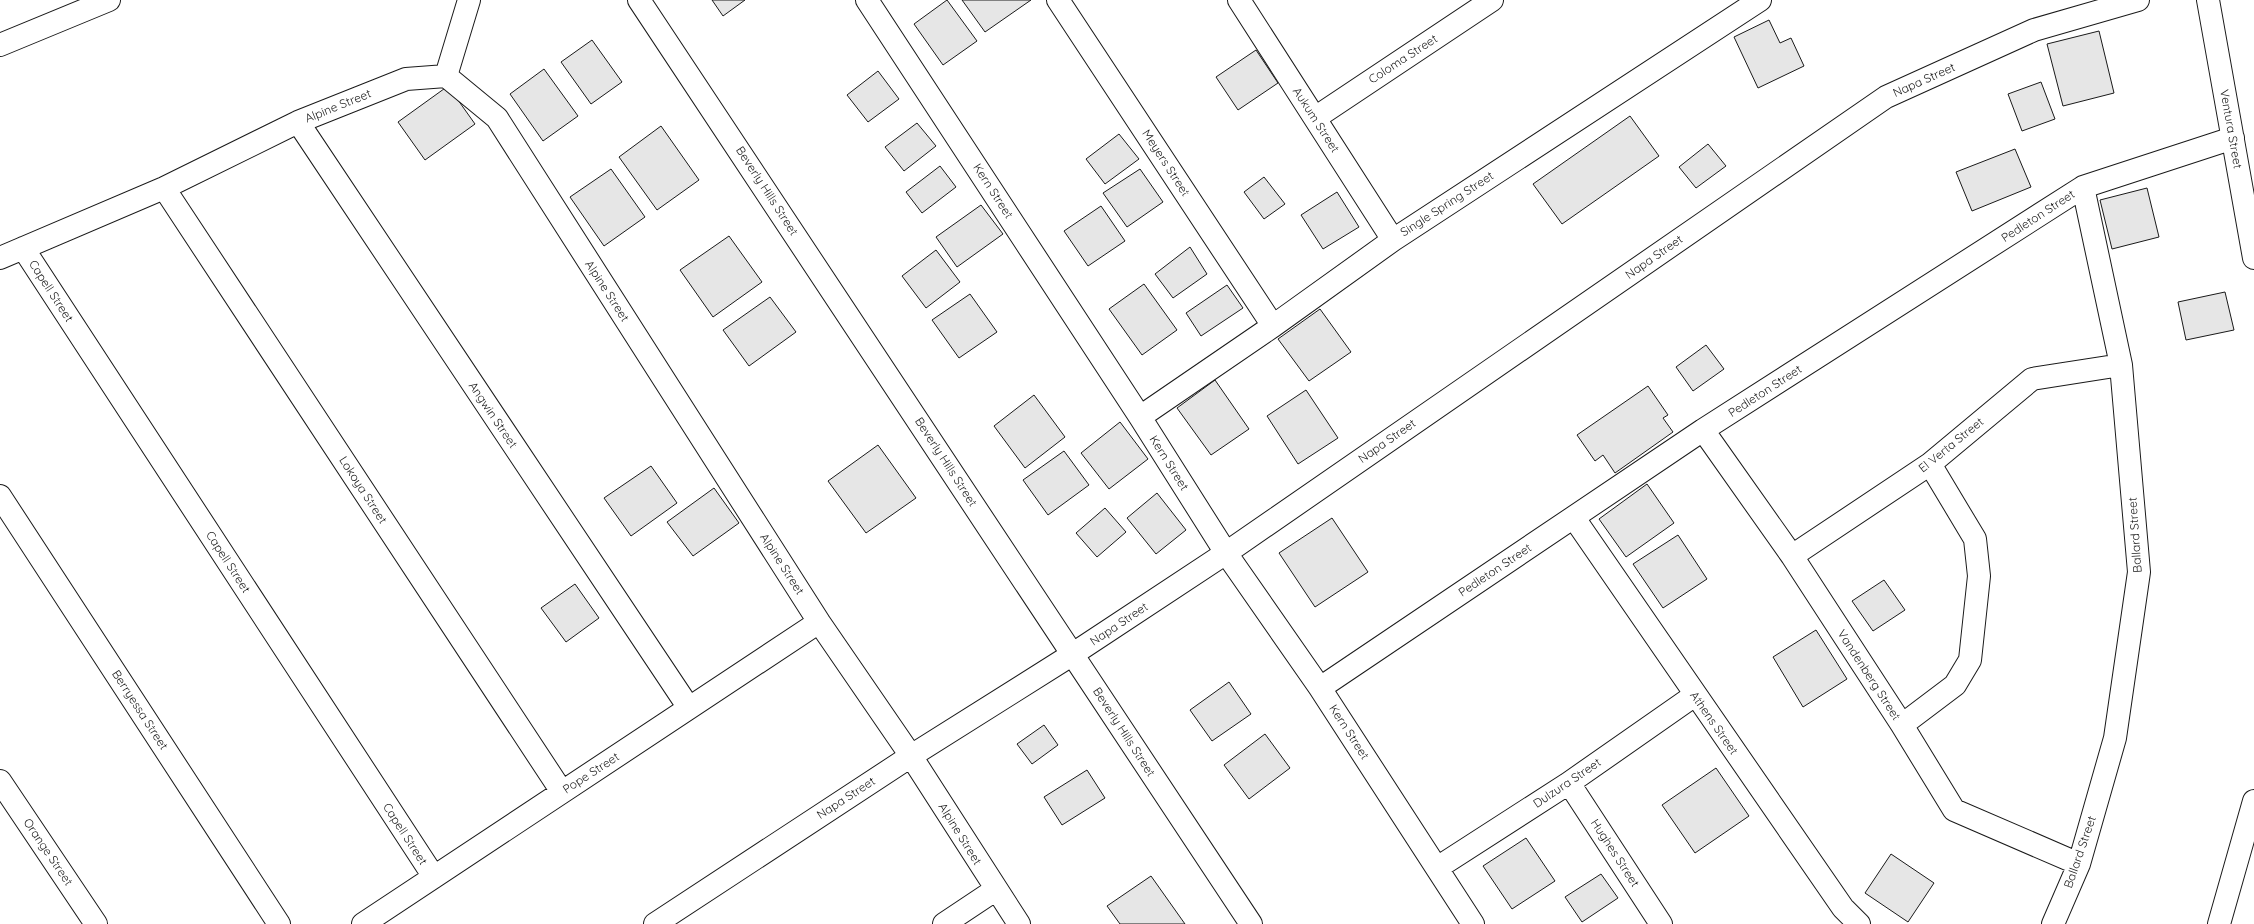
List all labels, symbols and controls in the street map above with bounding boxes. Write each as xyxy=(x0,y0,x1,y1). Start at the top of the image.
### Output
street label: Coloma Street xyxy=(1365,31,1440,86)
street label: Napa Street xyxy=(1890,59,1957,100)
street label: Aukum Street xyxy=(1290,84,1343,155)
street label: Alpine Street xyxy=(302,85,373,126)
street label: Ventura Street xyxy=(2217,88,2246,170)
street label: Meyers Street xyxy=(1139,127,1194,199)
street label: Beverly Hills Street xyxy=(733,143,802,238)
street label: Kern Street xyxy=(970,161,1017,221)
street label: Single Spring Street xyxy=(1397,168,1496,239)
street label: Pedleton Street xyxy=(1998,186,2077,245)
street label: Napa Street xyxy=(1622,231,1685,282)
street label: Capell Street xyxy=(26,257,77,324)
street label: Alpine Street xyxy=(582,257,633,324)
street label: Pedleton Street xyxy=(1725,361,1804,420)
street label: Angwin Street xyxy=(466,379,521,451)
street label: Beverly Hills Street xyxy=(912,414,981,509)
street label: El Verta Street xyxy=(1915,414,1986,475)
street label: Napa Street xyxy=(1355,415,1418,466)
street label: Kern Street xyxy=(1147,432,1192,493)
street label: Lokoya Street xyxy=(336,453,391,526)
street label: Ballard Street xyxy=(2124,497,2145,573)
street label: Capell Street xyxy=(203,528,254,595)
street label: Alpine Street xyxy=(757,530,808,597)
street label: Pedleton Street xyxy=(1455,540,1534,600)
street label: Napa Street xyxy=(1087,599,1151,648)
street label: Vandenberg Street xyxy=(1835,627,1904,723)
street label: Berryessa Street xyxy=(109,667,172,752)
street label: Beverly Hills Street xyxy=(1090,684,1159,779)
street label: Athens Street xyxy=(1687,688,1742,757)
street label: Kern Street xyxy=(1326,702,1373,762)
street label: Pope Street xyxy=(560,749,622,796)
street label: Dulzura Street xyxy=(1530,754,1604,811)
street label: Napa Street xyxy=(814,773,878,822)
street label: Capell Street xyxy=(380,800,431,867)
street label: Alpine Street xyxy=(935,800,985,867)
street label: Ballard Street xyxy=(2060,814,2099,890)
street label: Orange Street xyxy=(20,815,76,888)
street label: Hughes Street xyxy=(1588,816,1643,890)

